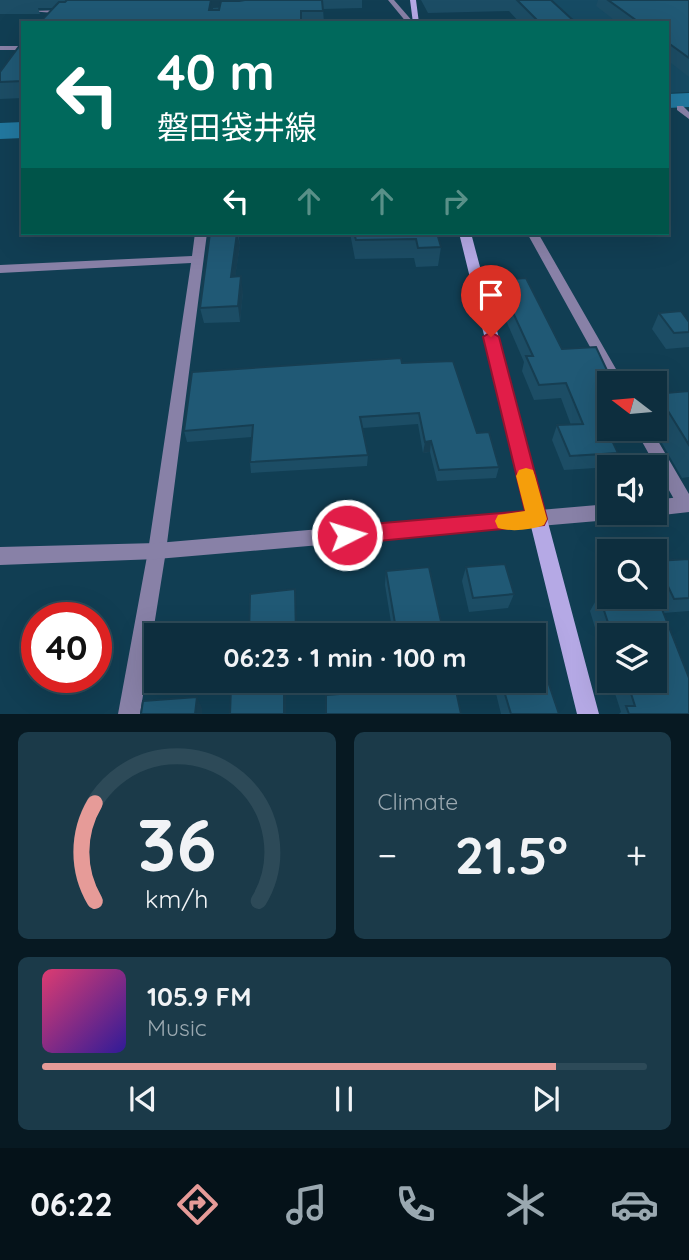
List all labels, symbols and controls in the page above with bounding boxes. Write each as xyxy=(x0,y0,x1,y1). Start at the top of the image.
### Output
text: 40 m xyxy=(157,41,275,102)
icon: left xyxy=(42,49,133,140)
text: 磐田袋井線 xyxy=(157,107,317,147)
icon: left xyxy=(217,182,255,220)
icon: ahead xyxy=(290,182,328,220)
icon: ahead xyxy=(363,182,401,220)
icon: right xyxy=(436,182,474,220)
pin xyxy=(461,265,521,337)
icon: arrive xyxy=(472,276,510,314)
north arrow xyxy=(597,371,667,441)
map controls xyxy=(597,371,667,693)
button: sound xyxy=(597,455,667,525)
position arrow xyxy=(310,498,384,572)
button: search xyxy=(597,539,667,609)
speed limit sign: 40 xyxy=(21,602,112,693)
button: layers xyxy=(597,623,667,693)
text: 06:23 · 1 min · 100 m xyxy=(223,641,467,674)
text: Climate xyxy=(378,787,458,816)
text: 36 xyxy=(137,799,216,890)
text: 21.5° xyxy=(455,822,568,887)
text: − xyxy=(378,831,397,879)
text: + xyxy=(626,831,647,879)
text: km/h xyxy=(145,883,208,914)
text: 105.9 FM xyxy=(147,980,251,1013)
text: Music xyxy=(147,1013,207,1042)
icon: previous xyxy=(124,1080,162,1118)
icon: pause xyxy=(325,1080,363,1118)
icon: next xyxy=(527,1080,565,1118)
icon: directions xyxy=(173,1180,222,1229)
icon: music xyxy=(282,1180,331,1229)
icon: phone xyxy=(391,1180,440,1229)
icon: climate xyxy=(501,1180,550,1229)
icon: car xyxy=(610,1180,659,1229)
text: 06:22 xyxy=(30,1184,113,1224)

